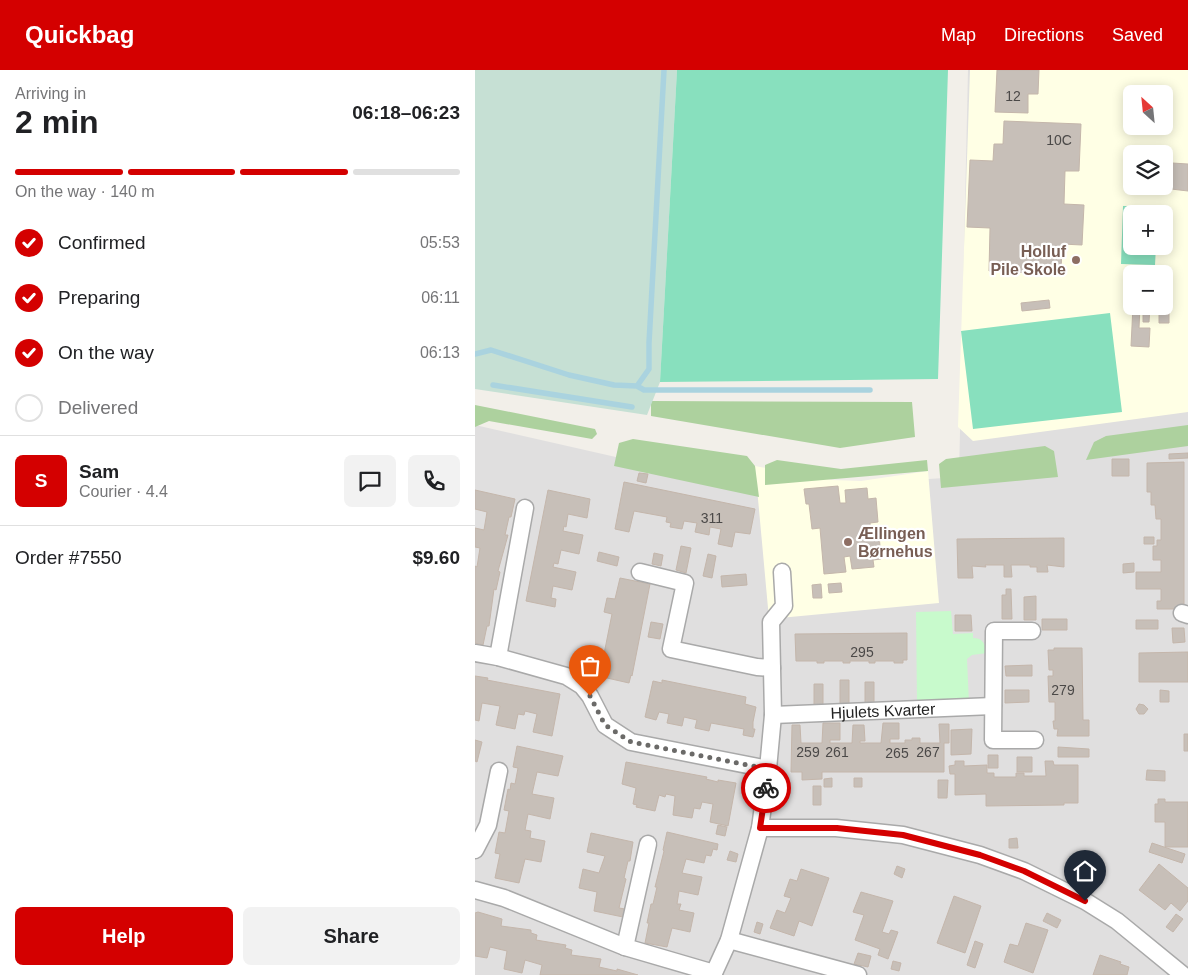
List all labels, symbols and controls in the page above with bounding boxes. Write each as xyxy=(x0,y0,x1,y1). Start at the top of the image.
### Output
text: Quickbag xyxy=(25,21,134,48)
text: Map xyxy=(941,25,976,45)
text: Directions xyxy=(1004,25,1084,45)
text: Saved xyxy=(1112,25,1163,45)
text: Arriving in xyxy=(15,85,86,102)
north arrow xyxy=(1123,85,1173,135)
map controls xyxy=(1123,85,1173,315)
house number: 12 xyxy=(1005,88,1021,104)
text: 06:18–06:23 xyxy=(352,102,460,123)
text: 2 min xyxy=(15,104,99,140)
house number: 10C xyxy=(1046,132,1072,148)
button: layers xyxy=(1123,145,1173,195)
text: On the way · 140 m xyxy=(15,183,155,200)
button: + xyxy=(1123,205,1173,255)
icon: check xyxy=(15,229,43,257)
text: Confirmed xyxy=(58,232,146,253)
text: 05:53 xyxy=(420,234,460,251)
place label: Holluf Pile Skole xyxy=(990,243,1067,278)
marker: Holluf Pile Skole xyxy=(1070,254,1082,266)
button: − xyxy=(1123,265,1173,315)
icon: check xyxy=(15,284,43,312)
text: Preparing xyxy=(58,287,140,308)
text: 06:11 xyxy=(421,289,460,306)
icon: check xyxy=(15,339,43,367)
text: On the way xyxy=(58,342,154,363)
text: 06:13 xyxy=(420,344,460,361)
text: Delivered xyxy=(58,397,138,418)
button: chat xyxy=(344,455,396,507)
button: phone xyxy=(408,455,460,507)
text: Sam xyxy=(79,461,119,482)
text: S xyxy=(35,470,47,491)
text: Courier · 4.4 xyxy=(79,483,168,500)
house number: 311 xyxy=(701,510,723,526)
place label: Ællingen Børnehus xyxy=(858,525,933,560)
marker: Ællingen Børnehus xyxy=(842,536,854,548)
text: Order #7550 xyxy=(15,547,122,568)
text: $9.60 xyxy=(412,547,460,568)
house number: 295 xyxy=(850,644,874,660)
pin xyxy=(569,645,611,696)
icon: bag xyxy=(576,652,604,680)
house number: 279 xyxy=(1051,682,1075,698)
street label: Hjulets Kvarter xyxy=(830,700,936,721)
house number: 259 xyxy=(796,744,820,760)
house number: 261 xyxy=(825,744,849,760)
house number: 267 xyxy=(916,744,940,760)
house number: 265 xyxy=(885,745,909,761)
courier xyxy=(741,763,791,813)
icon: bike xyxy=(752,774,780,802)
pin xyxy=(1064,850,1106,901)
icon: home xyxy=(1071,857,1099,885)
button: Help xyxy=(15,907,233,965)
button: Share xyxy=(243,907,460,965)

